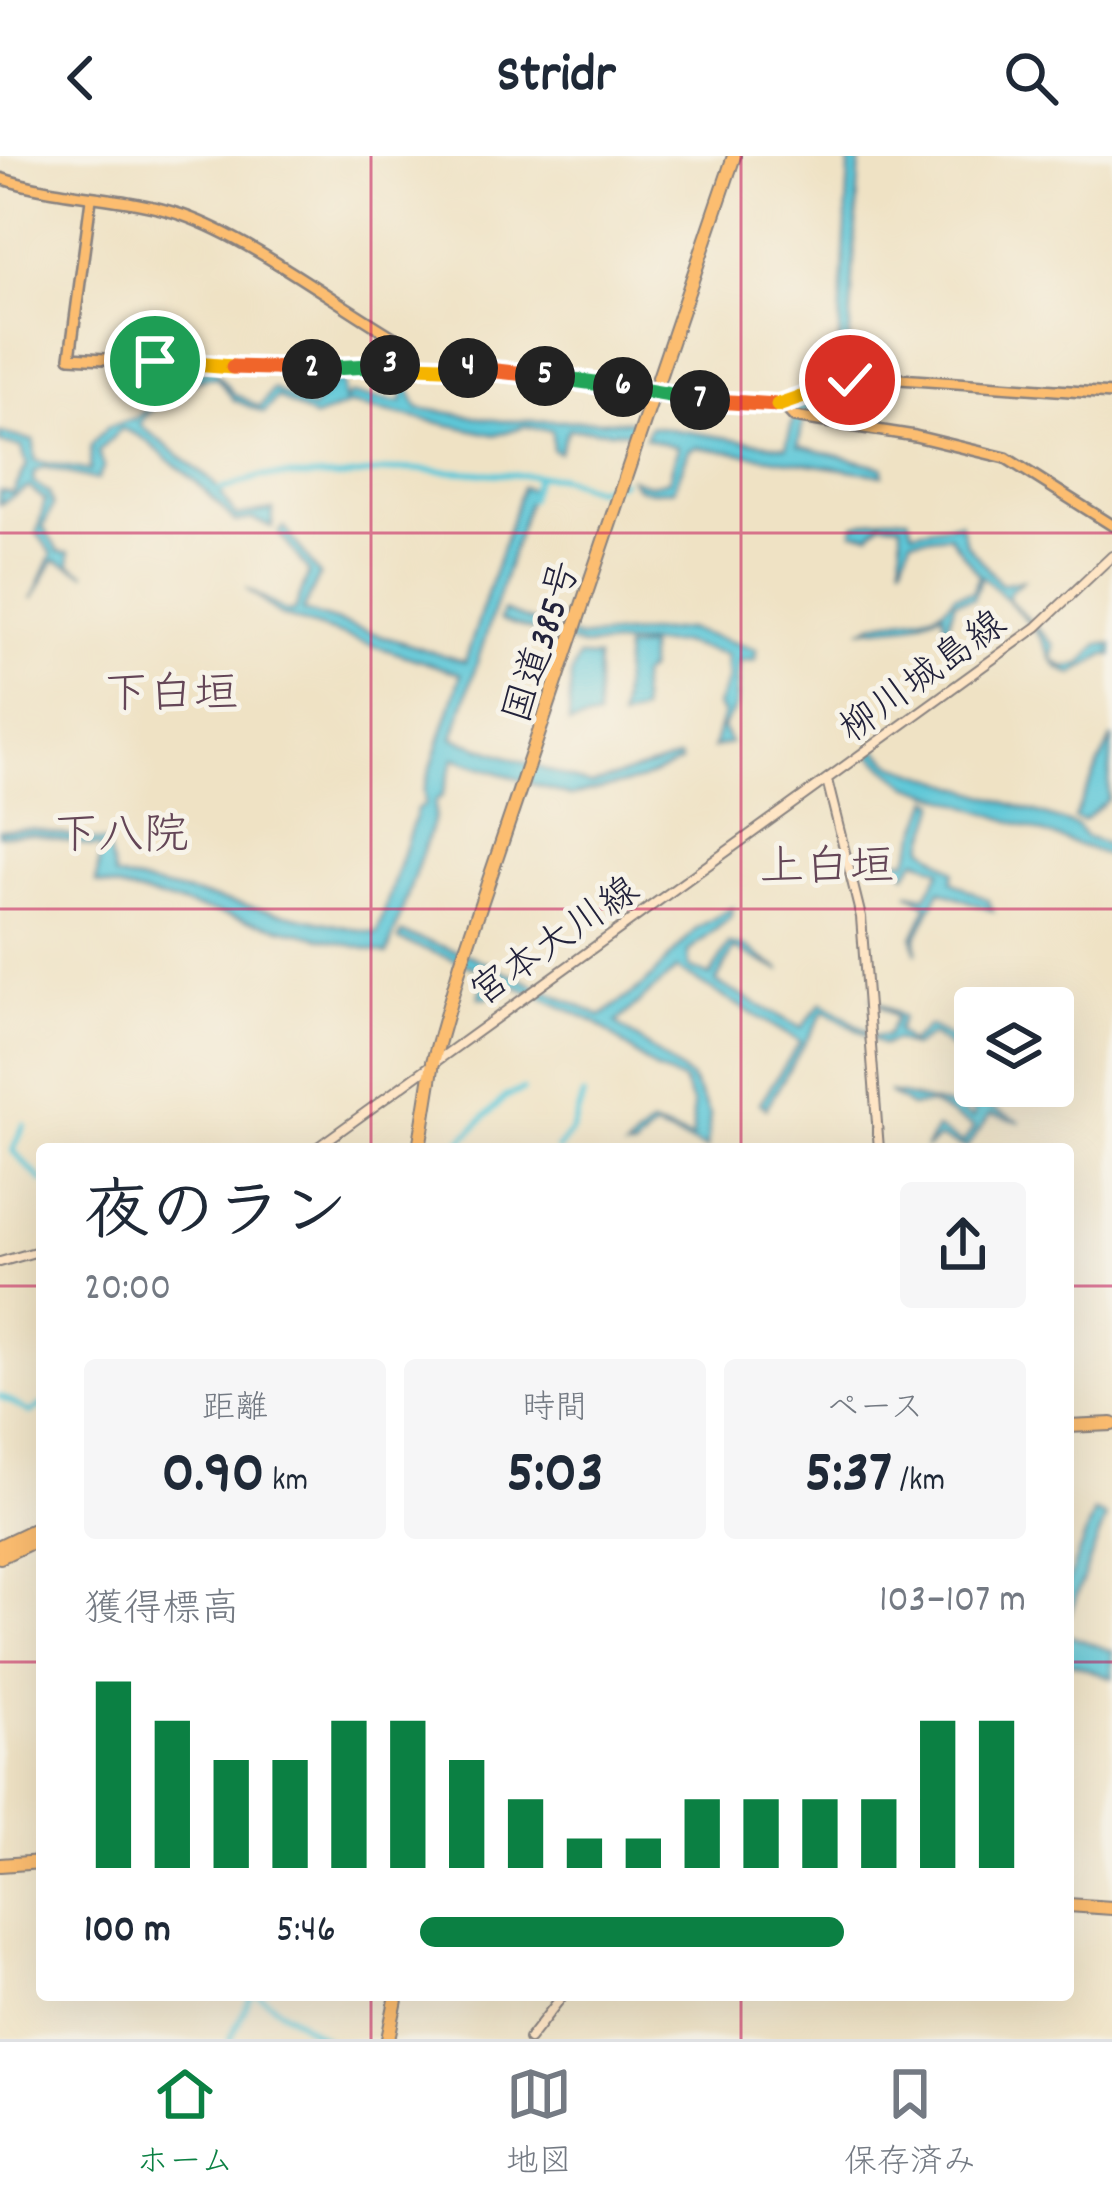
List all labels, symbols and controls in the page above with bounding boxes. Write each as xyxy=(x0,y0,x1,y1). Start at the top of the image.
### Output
text: Stridr xyxy=(496,40,616,117)
icon: back xyxy=(48,45,114,111)
icon: search xyxy=(998,45,1064,111)
pin xyxy=(104,310,206,412)
icon: arrive xyxy=(122,328,188,394)
pin xyxy=(799,329,901,431)
pin: 3 xyxy=(360,335,420,395)
pin: 4 xyxy=(438,338,498,398)
pin: 2 xyxy=(282,339,342,399)
text: 3 xyxy=(383,341,397,388)
text: 4 xyxy=(461,344,475,391)
text: 2 xyxy=(305,345,319,392)
pin: 5 xyxy=(515,346,575,406)
icon: check xyxy=(817,347,883,413)
text: 5 xyxy=(537,352,553,399)
pin: 6 xyxy=(593,357,653,417)
text: 6 xyxy=(615,363,631,410)
pin: 7 xyxy=(670,370,730,430)
text: 7 xyxy=(694,376,706,423)
street label: 国道385号 xyxy=(493,555,597,731)
street label: 柳川城島線 xyxy=(830,600,1020,759)
district label: 下白垣 xyxy=(103,666,239,730)
district label: 下八院 xyxy=(53,807,189,871)
district label: 上白垣 xyxy=(759,839,895,903)
street label: 宮本大川線 xyxy=(461,866,652,1023)
map controls xyxy=(954,987,1074,1107)
button: layers xyxy=(954,987,1074,1107)
text: 夜のラン xyxy=(84,1171,348,1265)
button: share xyxy=(900,1182,1026,1308)
text: 20:00 xyxy=(84,1263,171,1318)
text: 距離 xyxy=(202,1387,268,1434)
text: 時間 xyxy=(522,1387,588,1434)
text: ペース xyxy=(826,1387,924,1434)
text: 0.90 xyxy=(162,1434,265,1520)
text: 5:03 xyxy=(506,1434,604,1520)
text: 5:37 xyxy=(805,1434,892,1520)
text: km xyxy=(265,1459,308,1506)
text: /km xyxy=(892,1459,945,1506)
text: 103–107 m xyxy=(879,1575,1026,1630)
text: 獲得標高 xyxy=(84,1585,240,1640)
text: 100 m xyxy=(84,1905,171,1960)
text: 5:46 xyxy=(276,1905,336,1960)
tab: ホーム xyxy=(136,2061,234,2188)
tab: 地図 xyxy=(506,2061,572,2188)
tab: 保存済み xyxy=(844,2061,976,2188)

